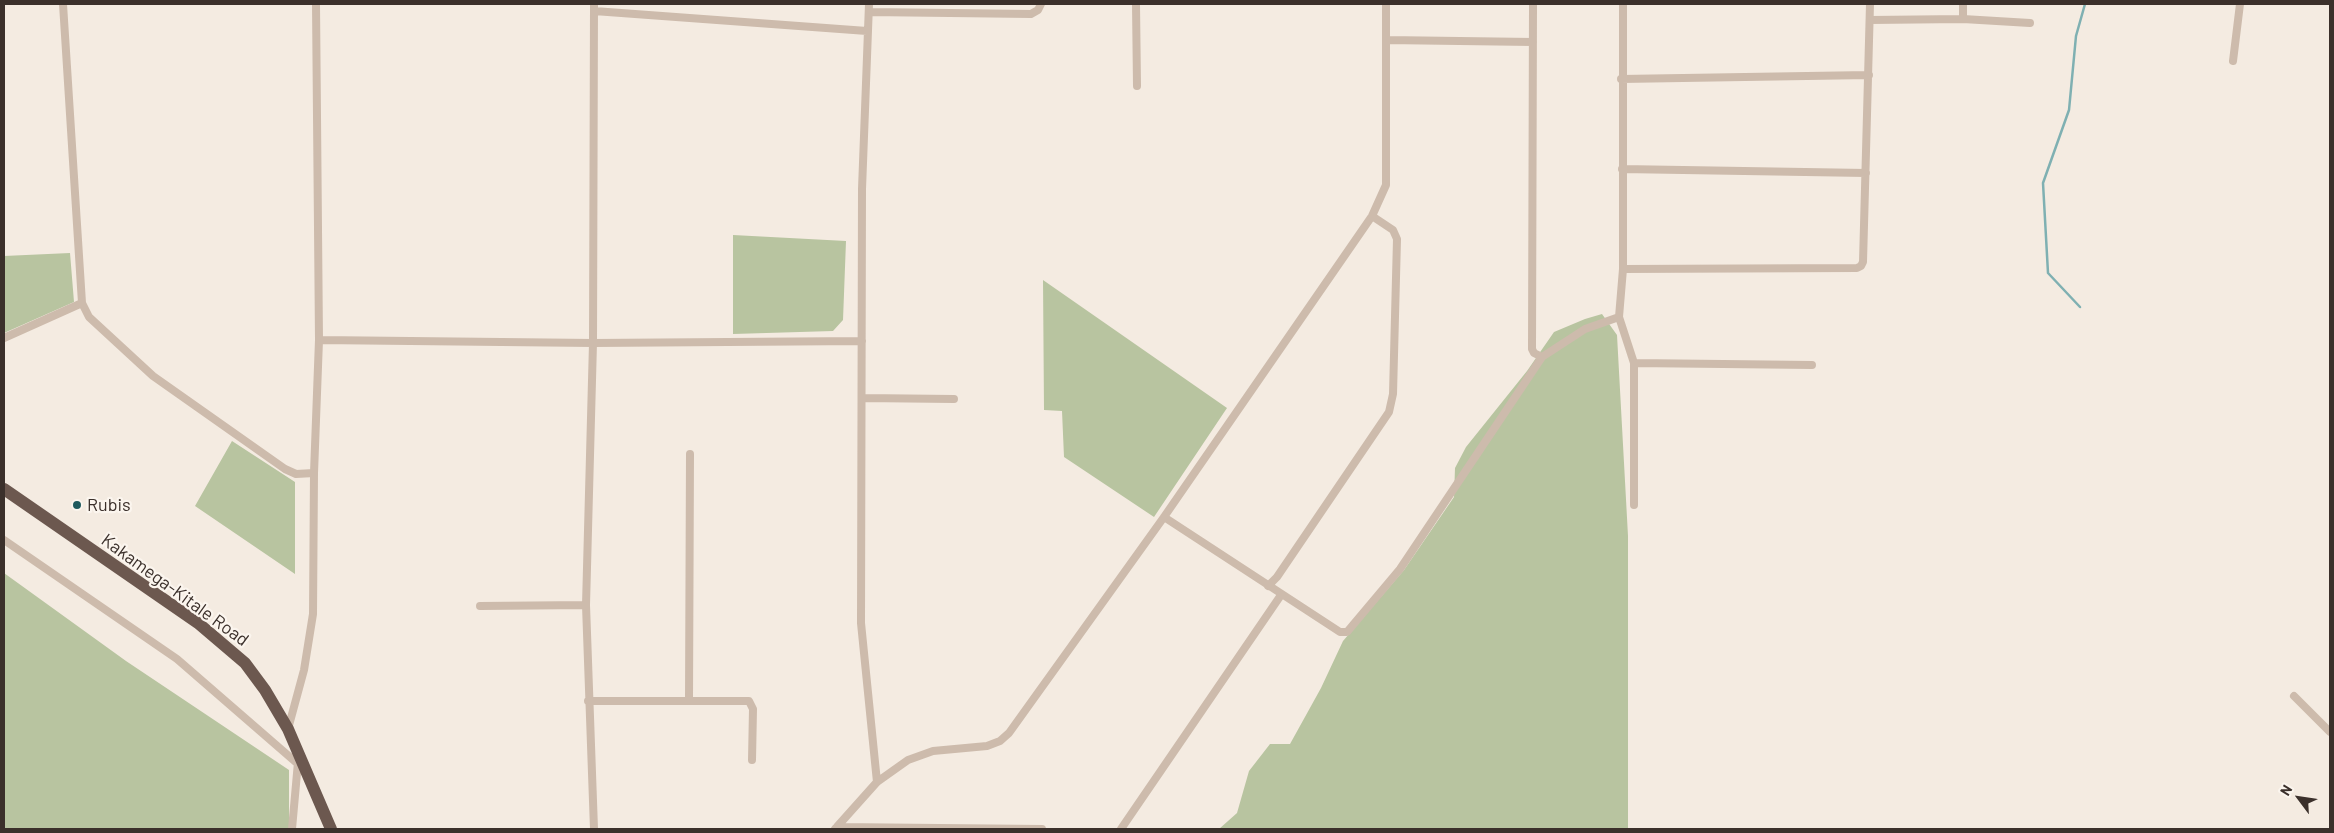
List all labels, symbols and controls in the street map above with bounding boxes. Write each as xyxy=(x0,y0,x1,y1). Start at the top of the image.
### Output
place label: Rubis xyxy=(87,494,131,516)
marker: Rubis xyxy=(71,499,83,511)
street label: Kakamega-Kitale Road xyxy=(97,529,253,651)
north arrow xyxy=(2274,773,2324,823)
text: N xyxy=(2276,782,2295,798)

